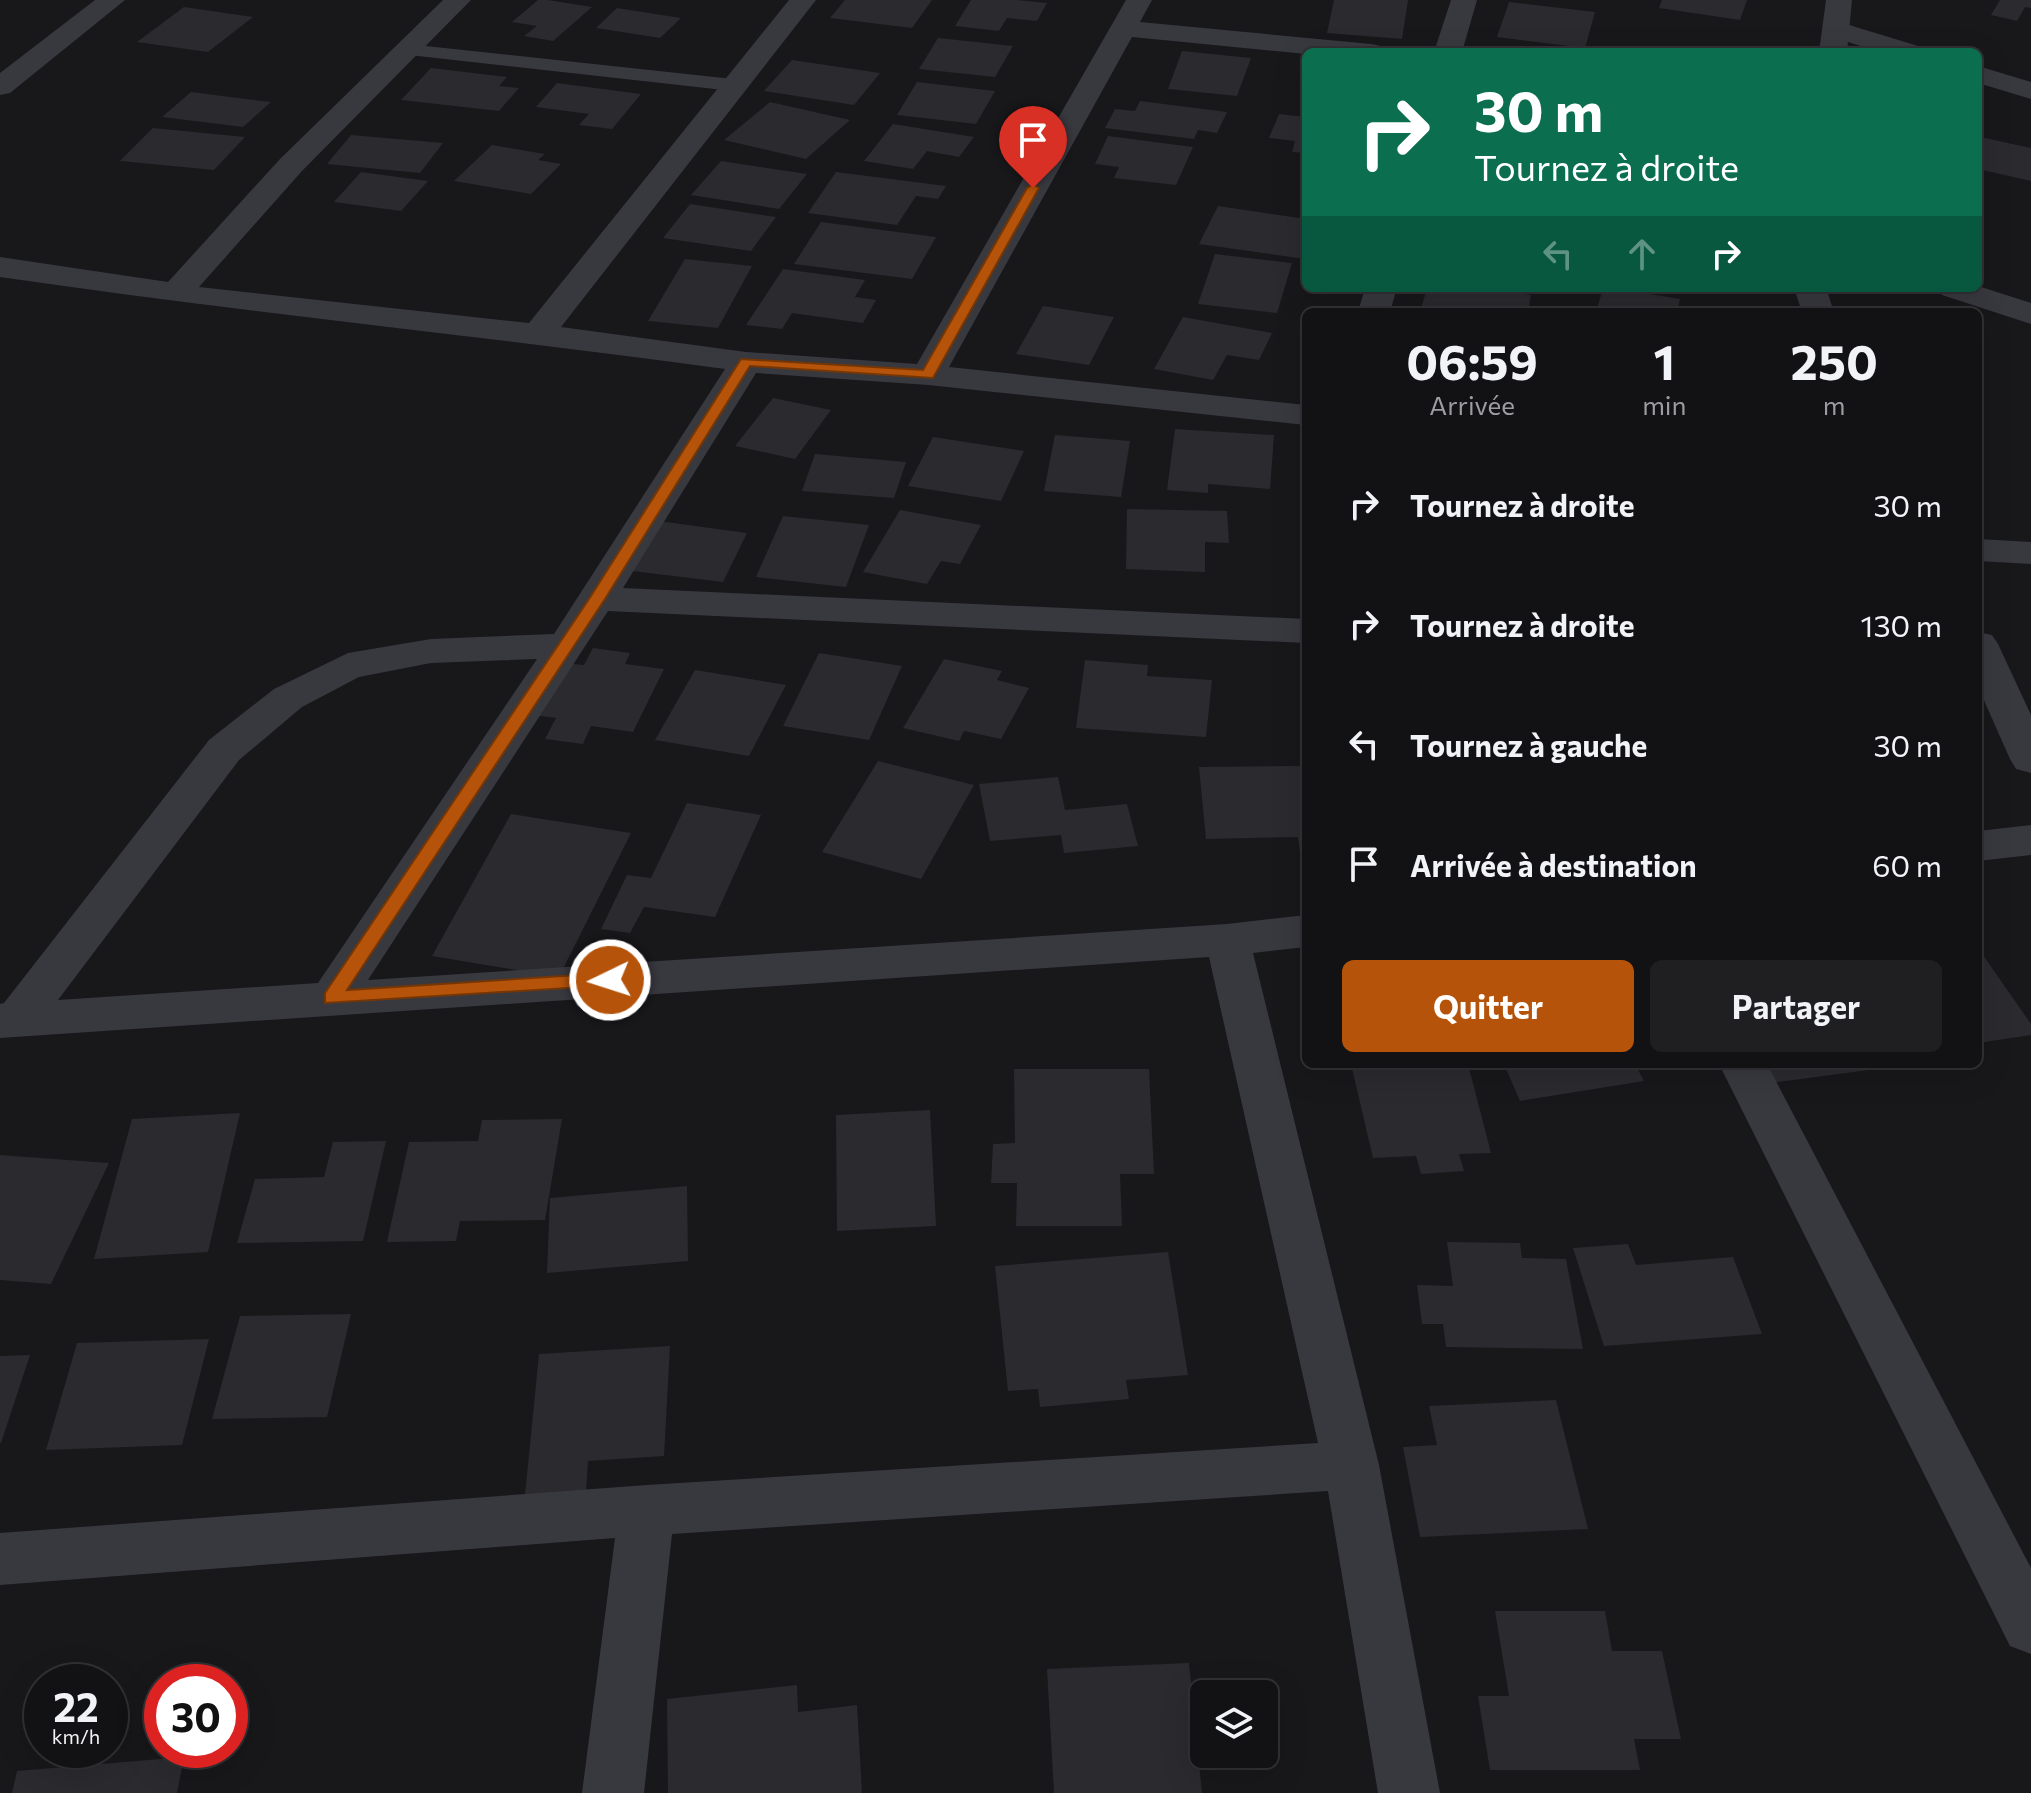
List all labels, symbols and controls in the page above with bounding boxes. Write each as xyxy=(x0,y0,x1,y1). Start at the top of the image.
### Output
text: 30 m xyxy=(1474,75,1603,144)
icon: right xyxy=(1342,80,1446,184)
pin xyxy=(999,106,1067,188)
icon: arrive xyxy=(1011,118,1055,162)
text: Tournez à droite xyxy=(1474,144,1739,188)
icon: left xyxy=(1536,232,1580,276)
icon: ahead xyxy=(1620,232,1664,276)
icon: right xyxy=(1704,232,1748,276)
text: 06:59 xyxy=(1406,331,1538,390)
text: 1 xyxy=(1653,331,1675,390)
text: 250 xyxy=(1791,331,1878,390)
text: Arrivée xyxy=(1429,389,1515,420)
text: min xyxy=(1642,389,1686,420)
text: m xyxy=(1823,389,1846,420)
icon: right xyxy=(1342,482,1386,526)
text: Tournez à droite xyxy=(1410,486,1634,523)
text: 30 m xyxy=(1873,486,1942,523)
icon: right xyxy=(1342,602,1386,646)
text: Tournez à droite xyxy=(1410,606,1634,643)
text: 130 m xyxy=(1861,606,1942,643)
icon: left xyxy=(1342,722,1386,766)
text: Tournez à gauche xyxy=(1410,726,1647,763)
text: 30 m xyxy=(1873,726,1942,763)
icon: arrive xyxy=(1342,842,1386,886)
text: Arrivée à destination xyxy=(1410,846,1697,883)
text: 60 m xyxy=(1872,846,1942,883)
position arrow xyxy=(568,938,652,1022)
button: Quitter xyxy=(1342,960,1634,1052)
button: Partager xyxy=(1650,960,1942,1052)
speed limit sign: 30 xyxy=(144,1664,248,1768)
map controls xyxy=(1190,1680,1278,1768)
button: layers xyxy=(1190,1680,1278,1768)
text: 22 xyxy=(53,1681,99,1730)
text: km/h xyxy=(52,1724,100,1748)

